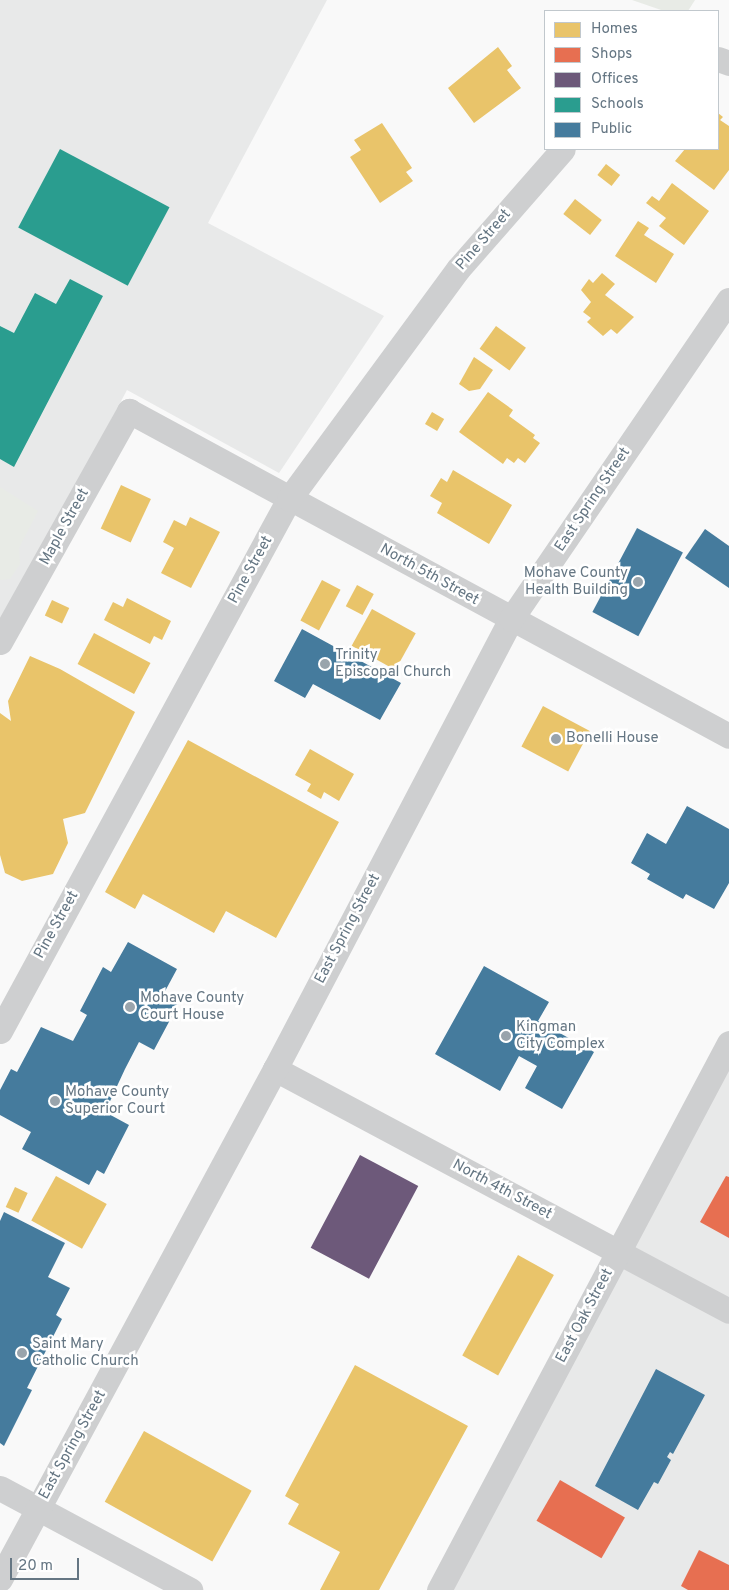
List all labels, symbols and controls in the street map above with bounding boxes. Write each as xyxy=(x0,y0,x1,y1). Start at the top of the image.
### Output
legend xyxy=(544,10,719,150)
text: Homes xyxy=(591,20,638,39)
text: Shops xyxy=(591,45,632,64)
text: Offices xyxy=(591,70,638,89)
text: Schools xyxy=(591,95,644,114)
text: Public xyxy=(591,120,632,139)
street label: Pine Street xyxy=(453,206,515,274)
street label: East Spring Street xyxy=(551,444,635,556)
street label: Maple Street xyxy=(37,485,93,569)
street label: Pine Street xyxy=(225,533,277,607)
street label: North 5th Street xyxy=(376,540,482,610)
place label: Mohave County Health Building xyxy=(524,564,628,599)
marker: Mohave County Health Building xyxy=(632,576,644,588)
place label: Trinity Episcopal Church xyxy=(335,646,451,681)
marker: Trinity Episcopal Church xyxy=(319,658,331,670)
place label: Bonelli House xyxy=(566,730,659,748)
marker: Bonelli House xyxy=(550,733,562,745)
street label: East Spring Street xyxy=(311,871,385,987)
street label: Pine Street xyxy=(31,888,83,962)
place label: Mohave County Court House xyxy=(140,989,244,1024)
marker: Mohave County Court House xyxy=(124,1001,136,1013)
place label: Kingman City Complex xyxy=(516,1018,605,1053)
marker: Kingman City Complex xyxy=(500,1030,512,1042)
place label: Mohave County Superior Court xyxy=(65,1083,169,1118)
marker: Mohave County Superior Court xyxy=(49,1095,61,1107)
street label: North 4th Street xyxy=(449,1156,555,1224)
street label: East Oak Street xyxy=(553,1266,617,1366)
place label: Saint Mary Catholic Church xyxy=(32,1335,139,1370)
marker: Saint Mary Catholic Church xyxy=(16,1347,28,1359)
street label: East Spring Street xyxy=(36,1387,110,1503)
scale bar xyxy=(12,1548,81,1580)
text: 20 m xyxy=(18,1557,53,1576)

